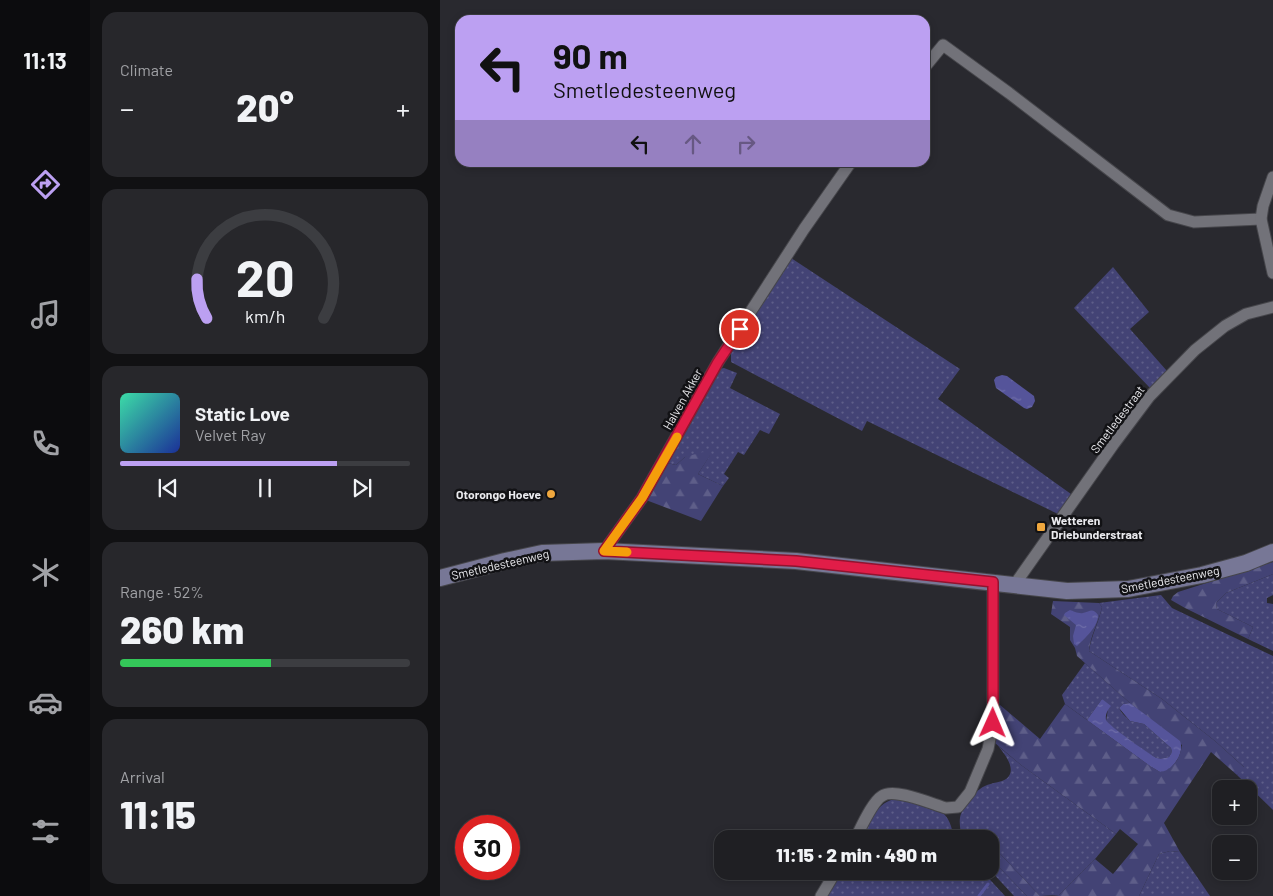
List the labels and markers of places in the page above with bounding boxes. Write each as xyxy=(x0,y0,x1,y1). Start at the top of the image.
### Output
pin xyxy=(719,308,761,350)
place label: Otorongo Hoeve xyxy=(456,487,541,501)
marker: Otorongo Hoeve xyxy=(545,488,557,500)
place label: Wetteren Driebunderstraat xyxy=(1051,513,1143,541)
marker: Wetteren Driebunderstraat xyxy=(1035,521,1047,533)

